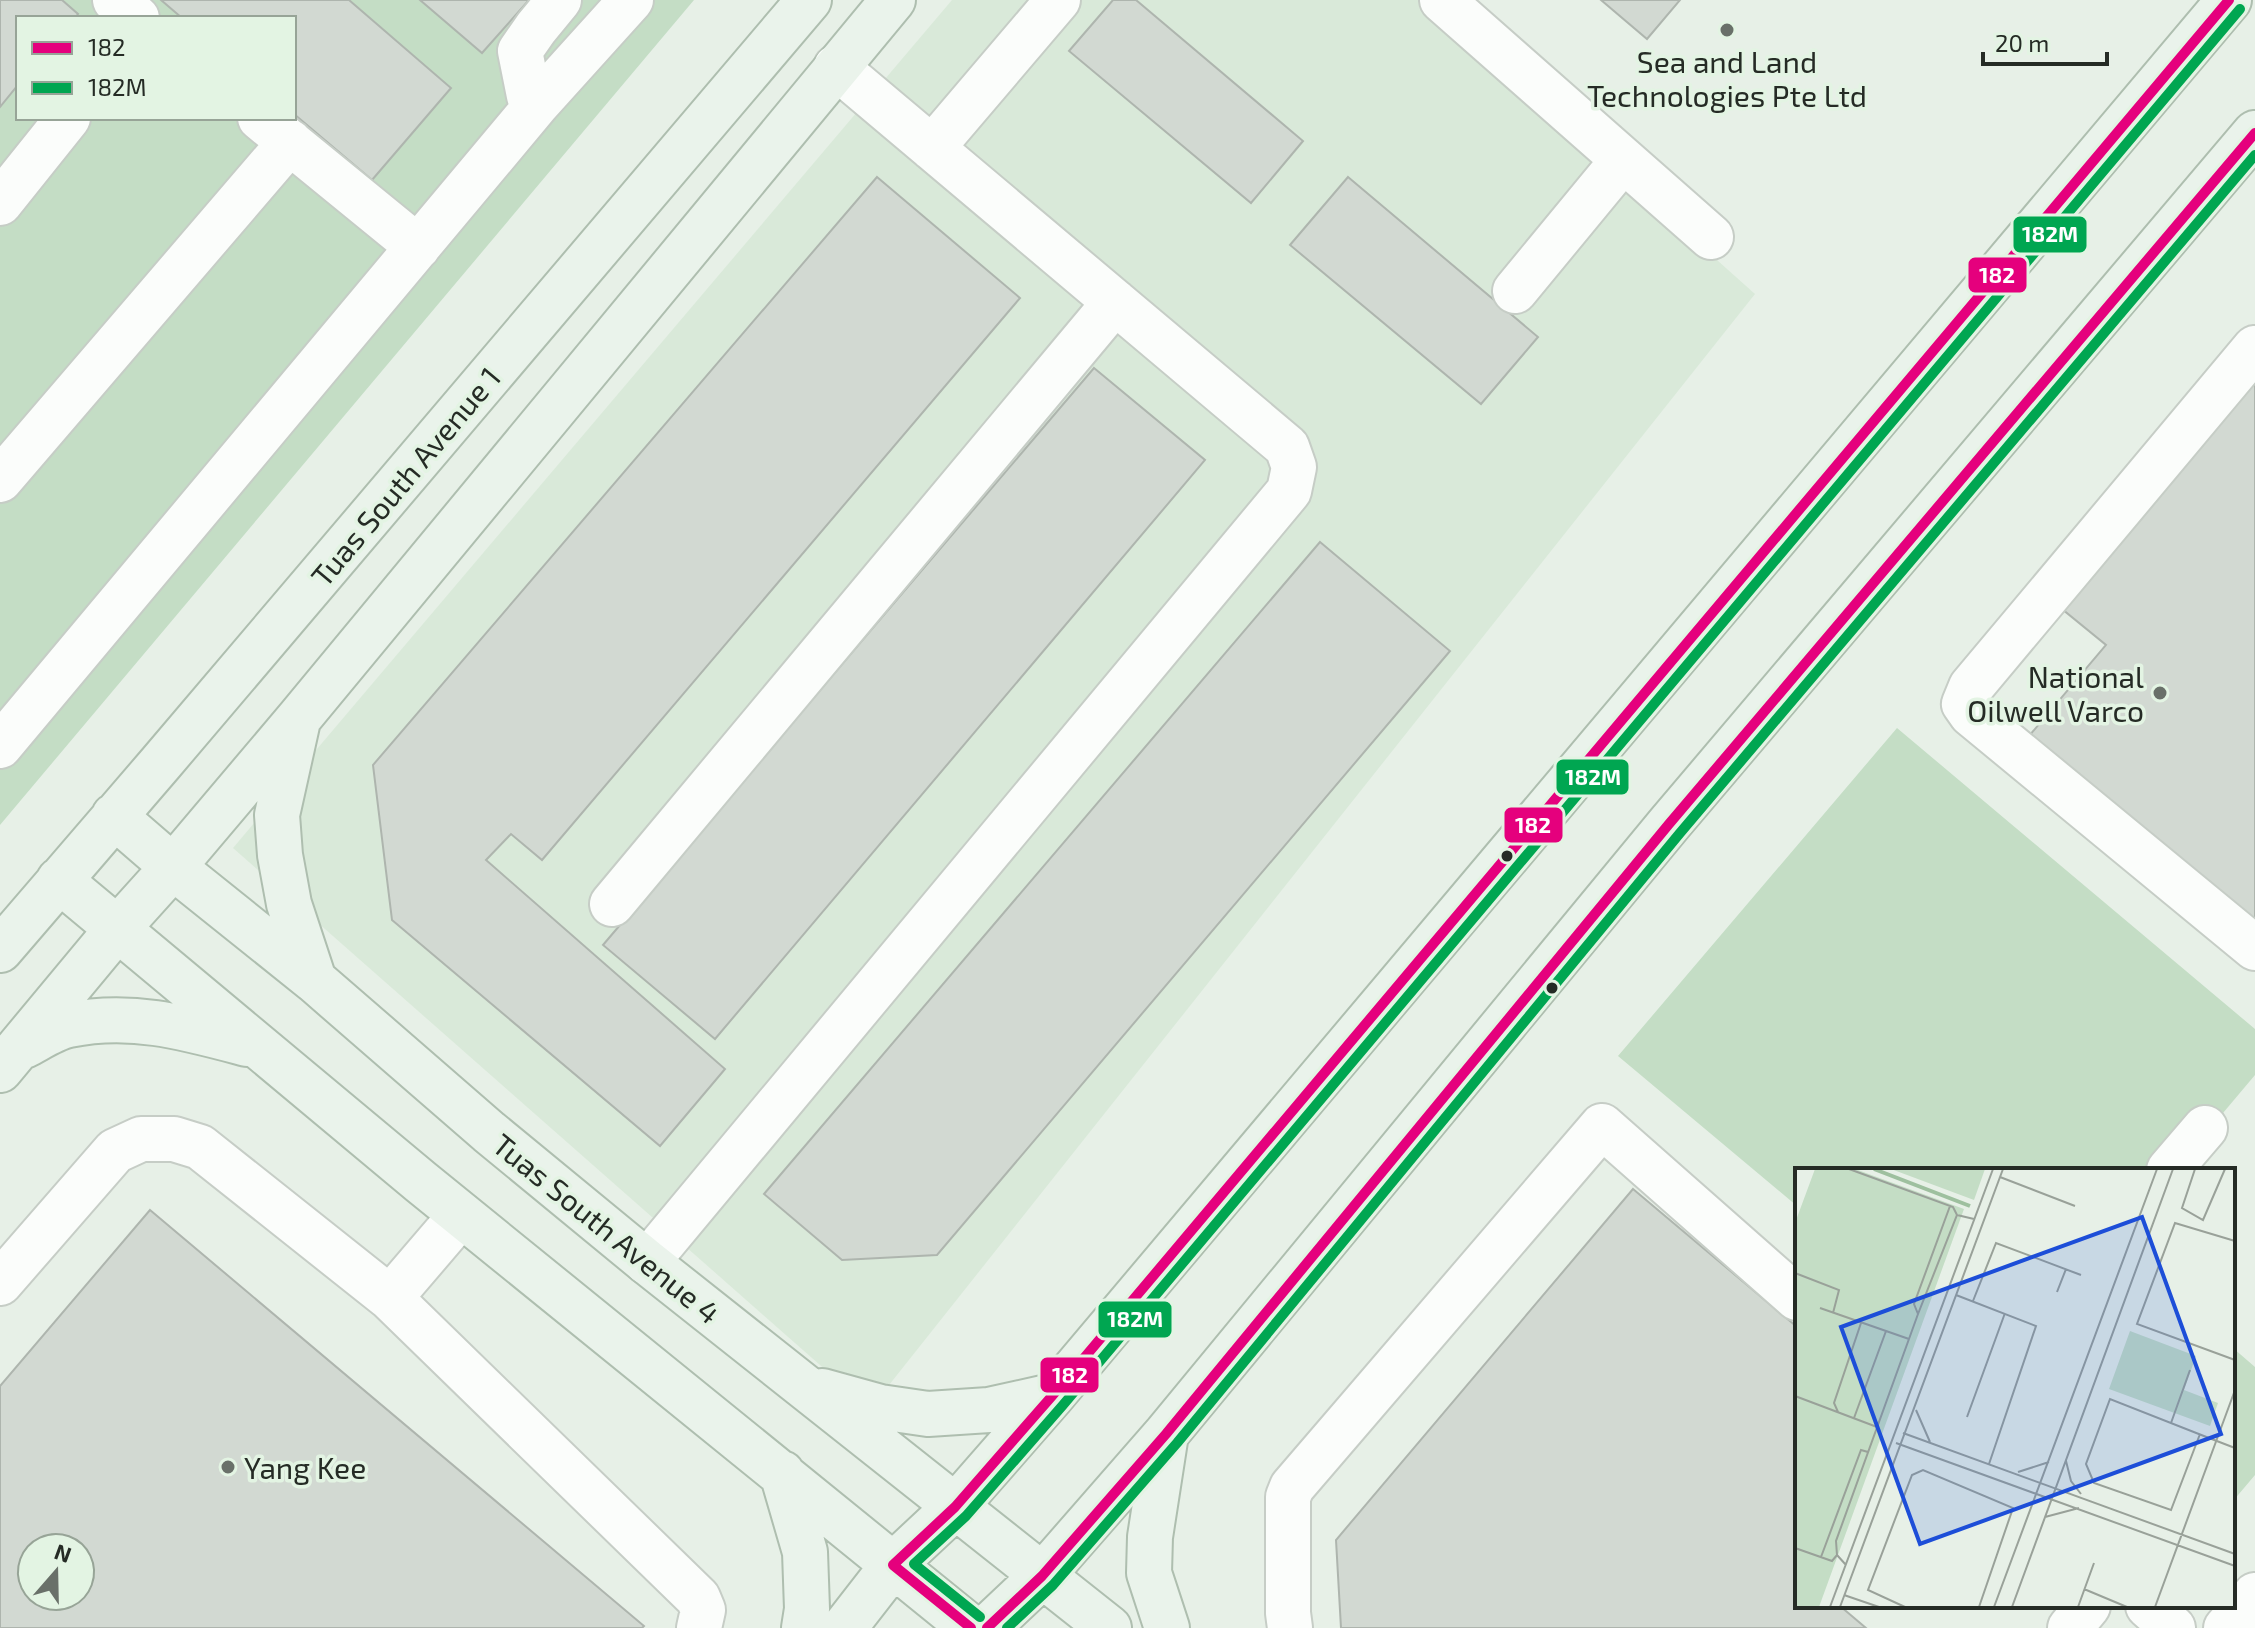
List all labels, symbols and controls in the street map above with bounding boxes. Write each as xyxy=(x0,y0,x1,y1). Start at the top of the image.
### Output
legend xyxy=(16,16,296,120)
scale bar xyxy=(1983,16,2107,66)
marker: Sea and Land Technologies Pte Ltd xyxy=(1718,21,1736,39)
text: 20 m xyxy=(1995,28,2049,57)
text: 182 xyxy=(88,32,126,61)
place label: Sea and Land Technologies Pte Ltd xyxy=(1587,43,1867,113)
text: 182M xyxy=(88,72,147,101)
line badge: 182M xyxy=(2012,215,2088,254)
text: 182M xyxy=(2022,220,2078,246)
line badge: 182 xyxy=(1967,256,2028,294)
text: 182 xyxy=(1979,261,2015,287)
street label: Tuas South Avenue 1 xyxy=(303,359,507,593)
place label: National Oilwell Varco xyxy=(1967,658,2144,728)
marker: National Oilwell Varco xyxy=(2151,684,2169,702)
line badge: 182M xyxy=(1555,758,1630,796)
text: 182M xyxy=(1565,763,1621,789)
line badge: 182 xyxy=(1503,806,1564,844)
text: 182 xyxy=(1515,811,1551,837)
unlabelled marker xyxy=(1499,848,1515,864)
unlabelled marker xyxy=(1544,980,1560,996)
street label: Tuas South Avenue 4 xyxy=(486,1125,728,1331)
inset map xyxy=(1795,1168,2235,1608)
line badge: 182M xyxy=(1097,1300,1173,1339)
text: 182M xyxy=(1107,1305,1163,1331)
line badge: 182 xyxy=(1039,1356,1100,1394)
text: 182 xyxy=(1052,1361,1088,1387)
place label: Yang Kee xyxy=(244,1449,366,1485)
marker: Yang Kee xyxy=(219,1458,237,1476)
north arrow xyxy=(16,1532,96,1612)
text: N xyxy=(51,1537,75,1567)

